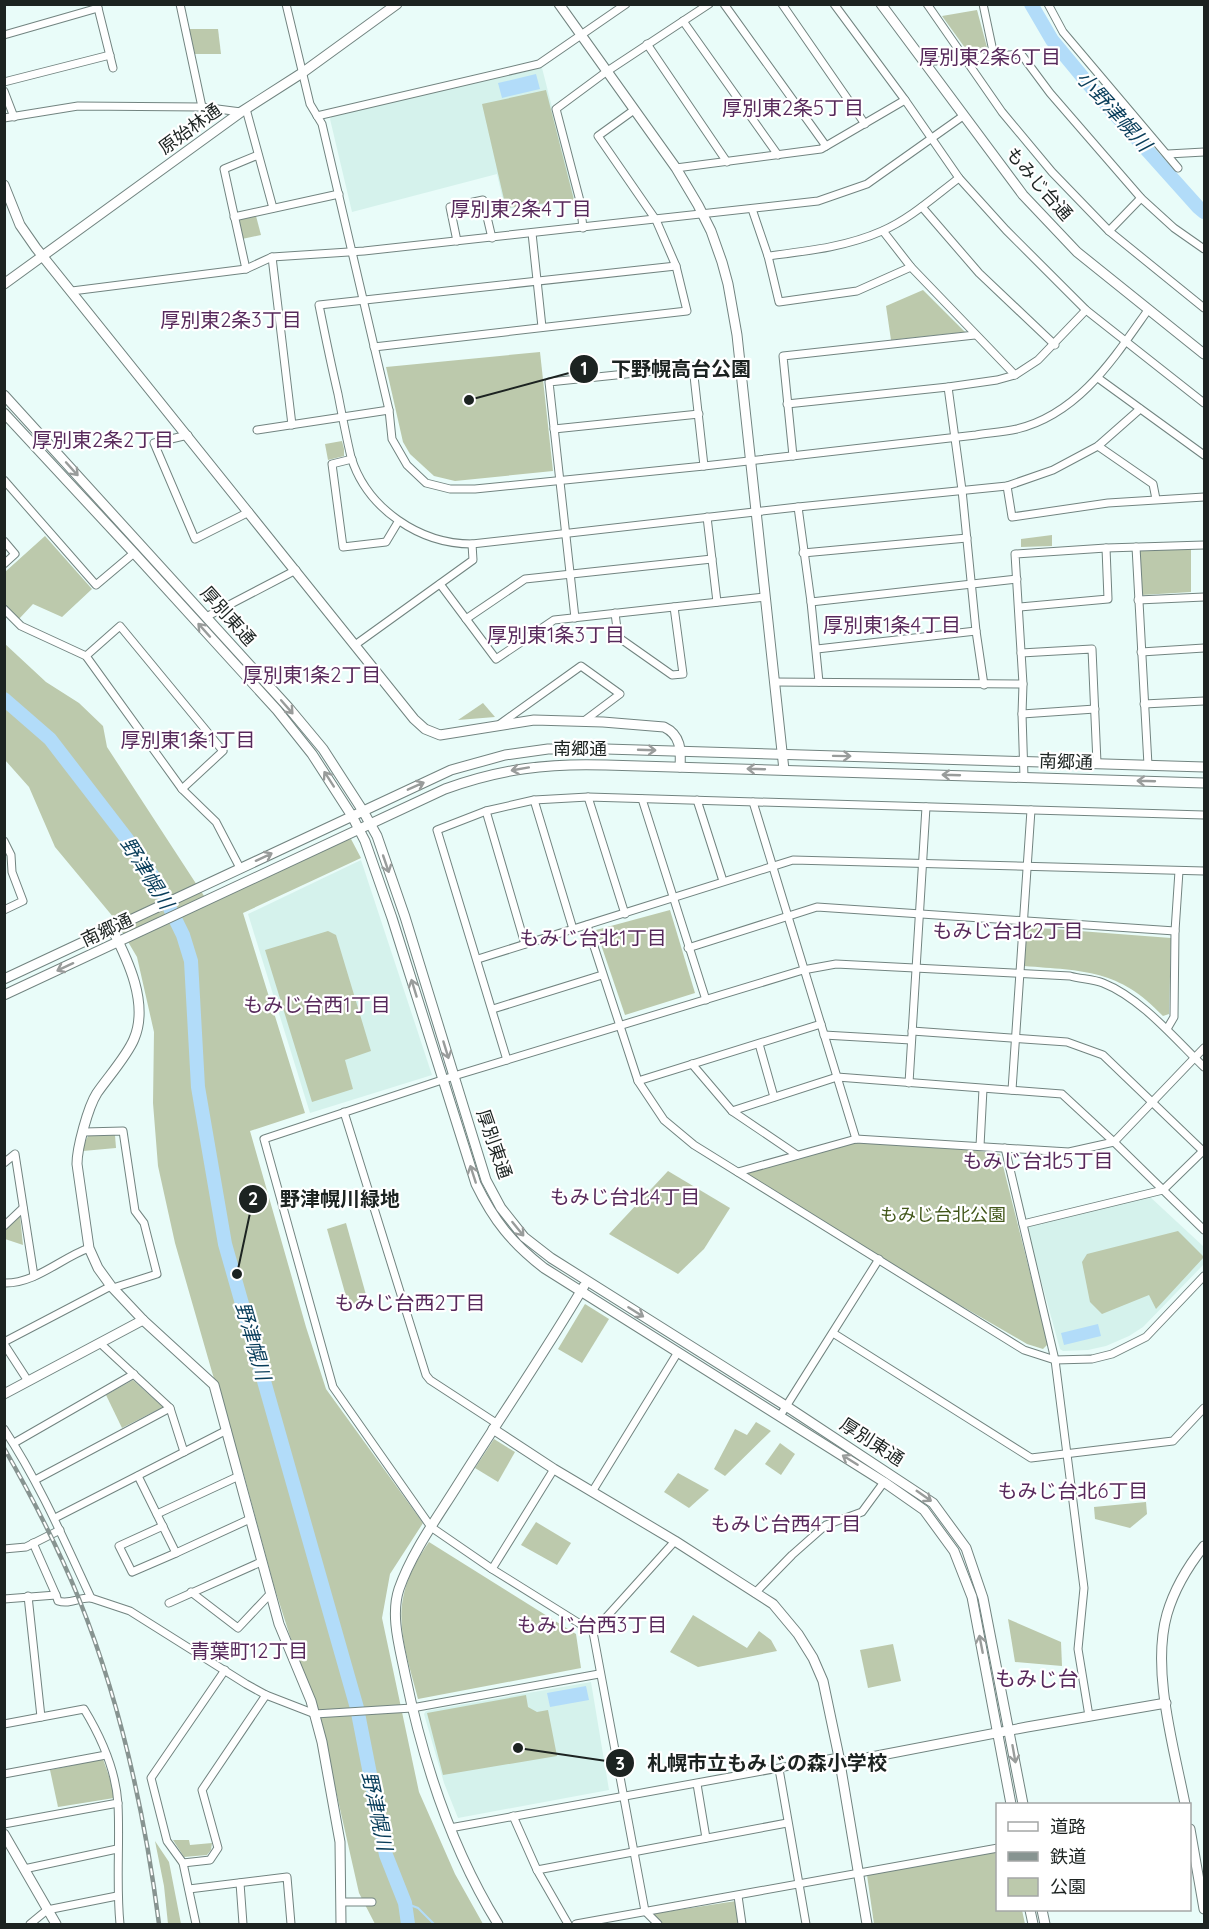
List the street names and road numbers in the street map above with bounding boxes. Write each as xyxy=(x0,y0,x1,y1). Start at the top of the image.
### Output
street label: 原始林通 xyxy=(154,98,226,159)
street label: もみじ台通 xyxy=(1001,142,1078,225)
street label: 厚別東通 xyxy=(196,581,261,650)
street label: 南郷通 xyxy=(553,737,607,760)
street label: 南郷通 xyxy=(1039,749,1093,774)
street label: 南郷通 xyxy=(77,908,136,951)
street label: 厚別東通 xyxy=(472,1106,517,1182)
street label: 厚別東通 xyxy=(836,1412,909,1471)

